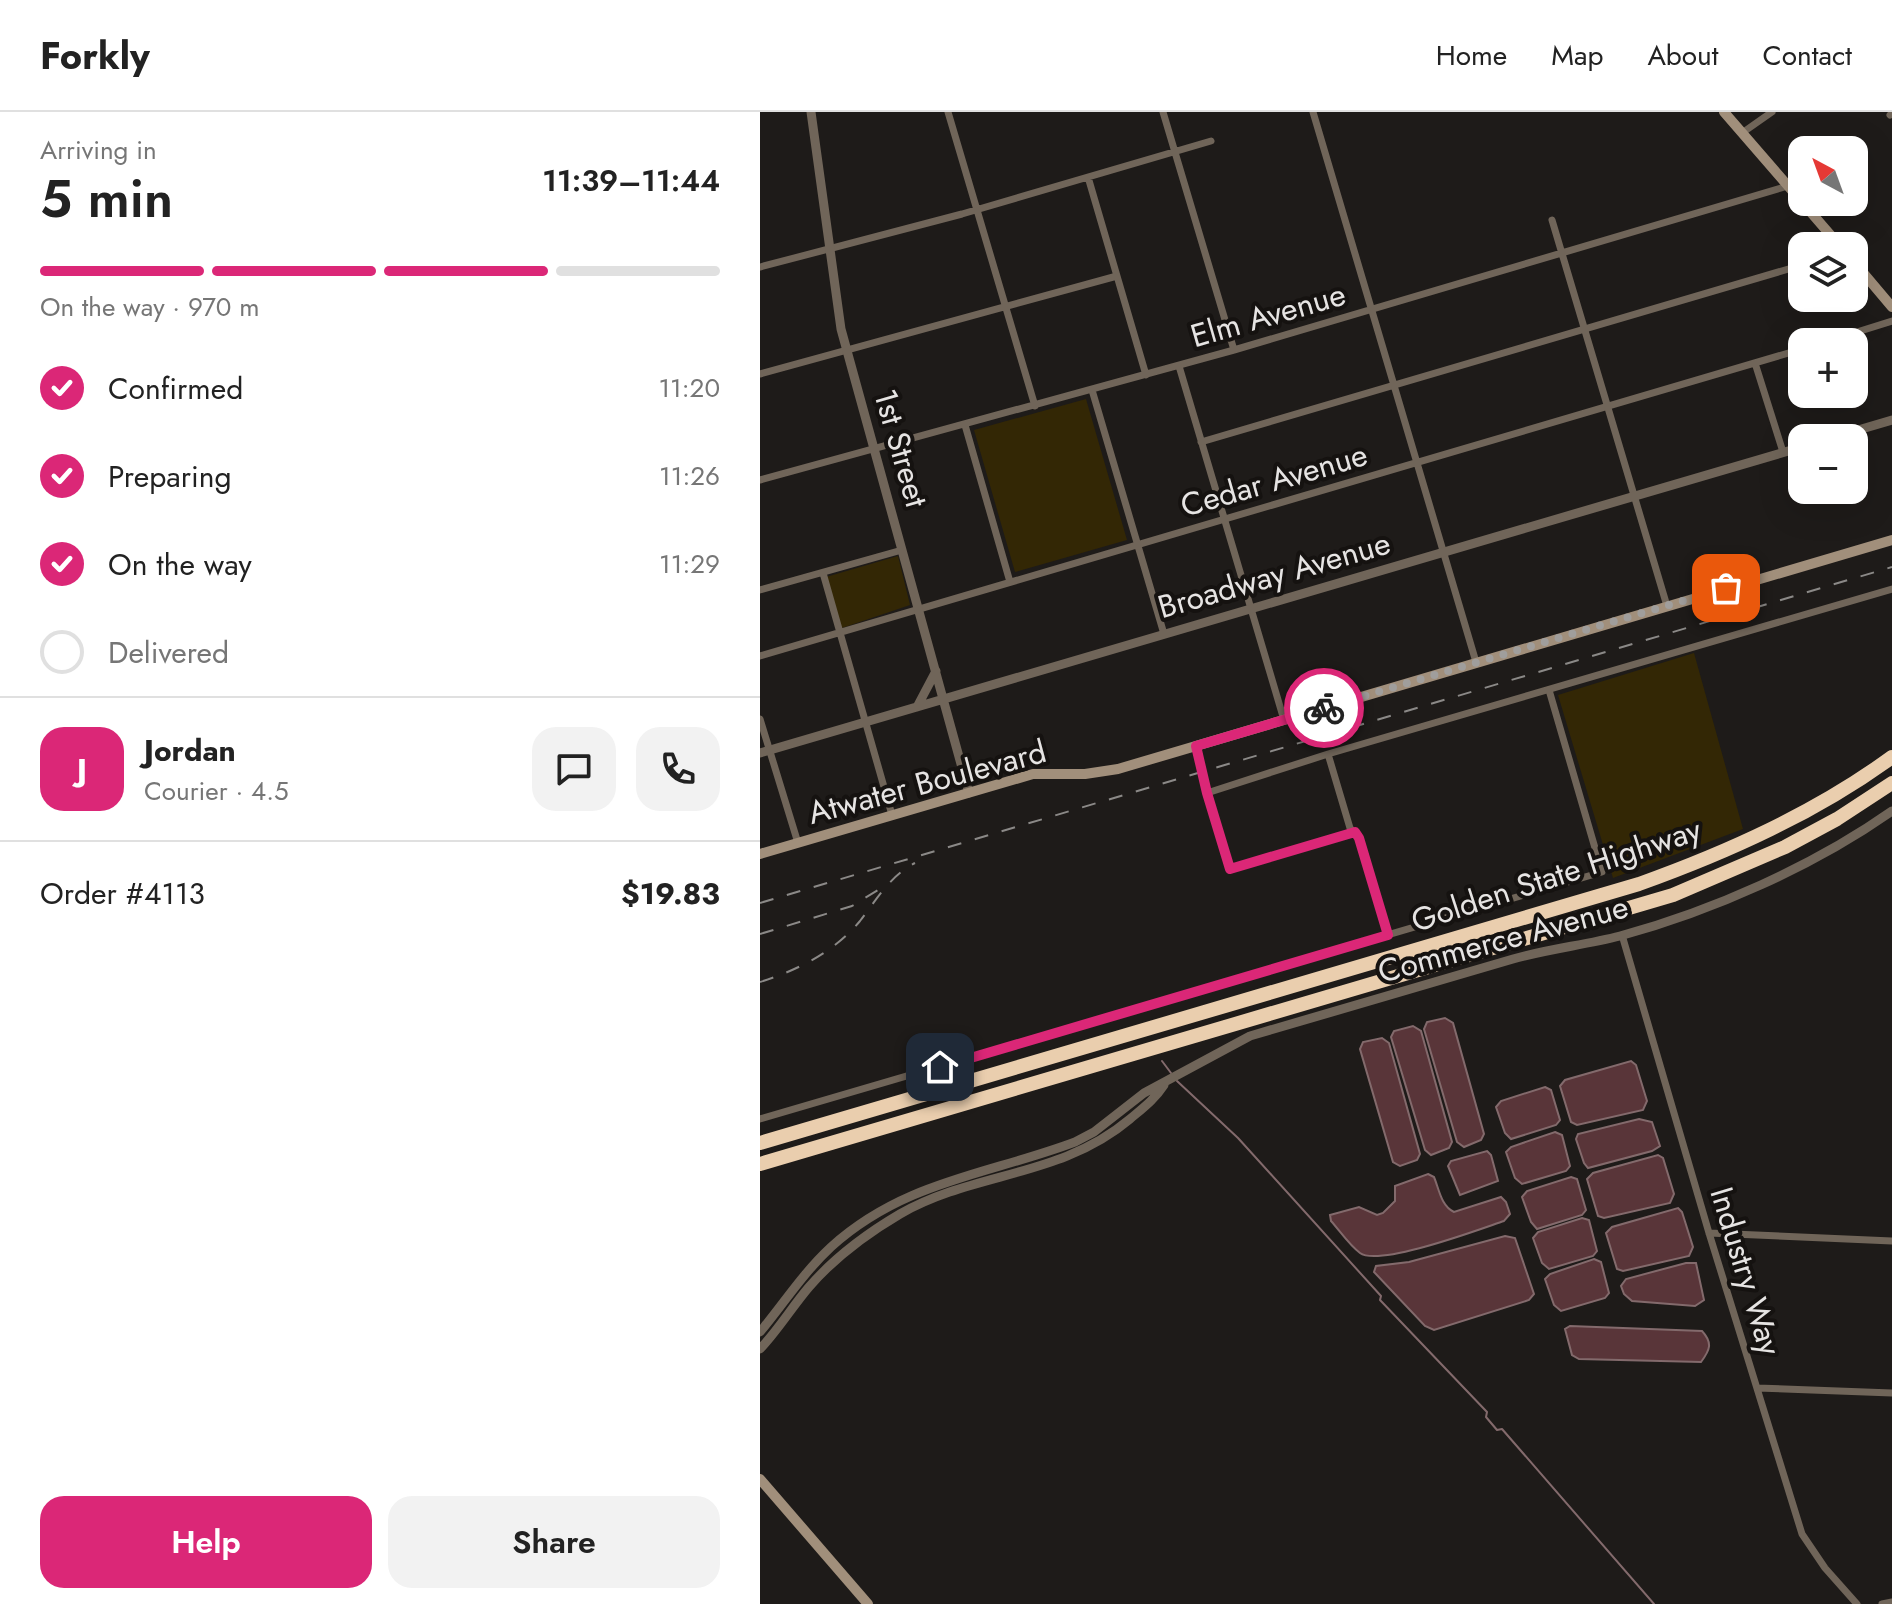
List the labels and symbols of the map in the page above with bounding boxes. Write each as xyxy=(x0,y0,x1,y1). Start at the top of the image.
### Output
north arrow xyxy=(1788,136,1868,216)
street label: Elm Avenue xyxy=(1185,271,1351,359)
street label: 1st Street xyxy=(862,384,940,513)
street label: Cedar Avenue xyxy=(1175,431,1373,529)
street label: Broadway Avenue xyxy=(1152,520,1396,630)
pin xyxy=(1692,554,1760,622)
courier xyxy=(1284,668,1364,748)
street label: Atwater Boulevard xyxy=(803,728,1051,836)
street label: Golden State Highway xyxy=(1405,806,1708,944)
street label: Commerce Avenue xyxy=(1373,883,1633,995)
pin xyxy=(906,1033,974,1101)
street label: Industry Way xyxy=(1699,1181,1794,1362)

